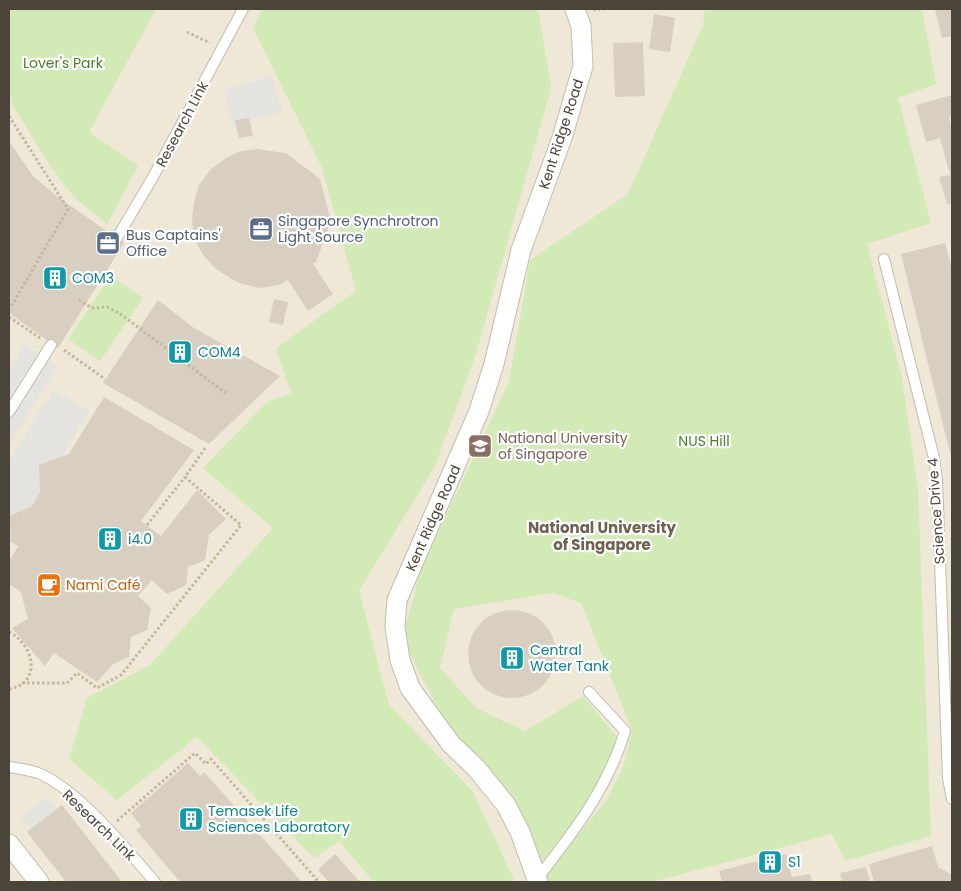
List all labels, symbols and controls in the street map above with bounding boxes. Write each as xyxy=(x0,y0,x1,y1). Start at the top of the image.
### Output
park label: Lover's Park xyxy=(23,53,104,73)
street label: Kent Ridge Road xyxy=(534,76,588,192)
street label: Research Link xyxy=(151,77,213,171)
place label: Singapore Synchrotron Light Source xyxy=(278,211,439,247)
office icon: Singapore Synchrotron Light Source xyxy=(248,216,274,242)
place label: Bus Captains' Office xyxy=(126,225,221,261)
office icon: Bus Captains' Office xyxy=(95,230,121,256)
building icon: COM3 xyxy=(42,265,68,291)
place label: COM3 xyxy=(72,268,114,288)
building icon: COM4 xyxy=(167,339,193,365)
place label: COM4 xyxy=(198,342,241,362)
place label: National University of Singapore xyxy=(498,428,628,464)
park label: NUS Hill xyxy=(678,431,730,451)
school or university icon: National University of Singapore xyxy=(467,433,493,459)
street label: Science Drive 4 xyxy=(922,457,950,565)
street label: Kent Ridge Road xyxy=(401,462,465,574)
district label: National University of Singapore xyxy=(528,517,676,555)
building icon: i4.0 xyxy=(97,526,123,552)
place label: i4.0 xyxy=(128,529,152,549)
cafe icon: Nami Café xyxy=(36,572,62,598)
place label: Nami Café xyxy=(66,575,141,595)
place label: Central Water Tank xyxy=(530,640,610,676)
building icon: Central Water Tank xyxy=(499,645,525,671)
street label: Research Link xyxy=(58,785,141,866)
place label: Temasek Life Sciences Laboratory xyxy=(208,801,350,837)
building icon: Temasek Life Sciences Laboratory xyxy=(178,806,204,832)
building icon: S1 xyxy=(757,849,783,875)
place label: S1 xyxy=(788,852,801,872)

